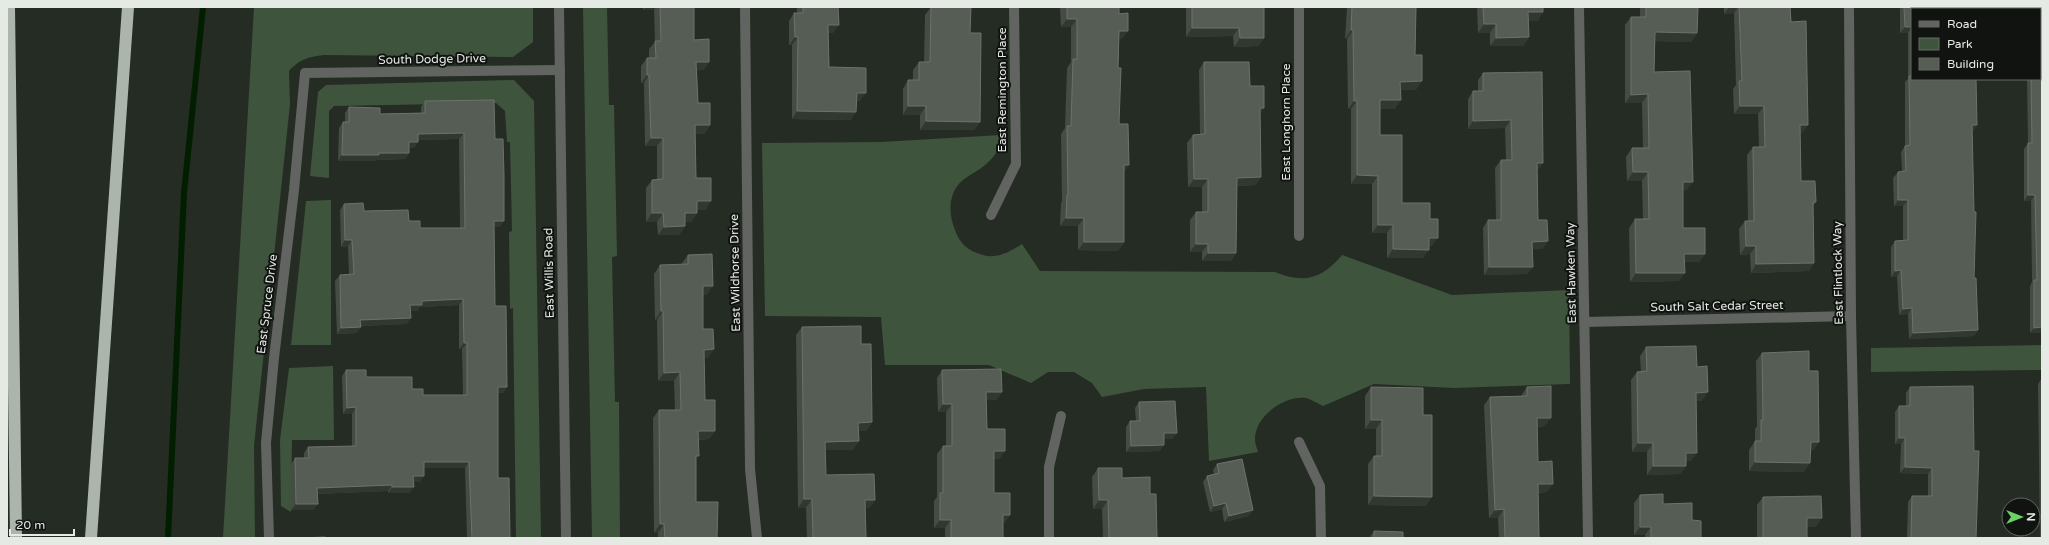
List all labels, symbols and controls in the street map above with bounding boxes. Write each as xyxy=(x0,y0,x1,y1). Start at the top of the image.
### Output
legend xyxy=(1911,8,2041,80)
text: Road xyxy=(1947,17,1977,31)
street label: East Remington Place xyxy=(995,27,1009,153)
text: Park xyxy=(1947,37,1973,51)
street label: South Dodge Drive xyxy=(378,51,486,67)
text: Building xyxy=(1947,57,1994,71)
street label: East Longhorn Place xyxy=(1279,63,1293,181)
street label: East Wildhorse Drive xyxy=(727,214,743,332)
street label: East Flintlock Way xyxy=(1830,220,1846,325)
street label: East Hawken Way xyxy=(1563,222,1579,324)
street label: East Willis Road xyxy=(541,228,557,318)
street label: East Spruce Drive xyxy=(254,253,280,355)
street label: South Salt Cedar Street xyxy=(1650,298,1784,314)
north arrow xyxy=(2001,497,2041,537)
scale bar xyxy=(10,511,74,537)
text: N xyxy=(2024,513,2037,521)
text: 20 m xyxy=(16,518,45,532)

